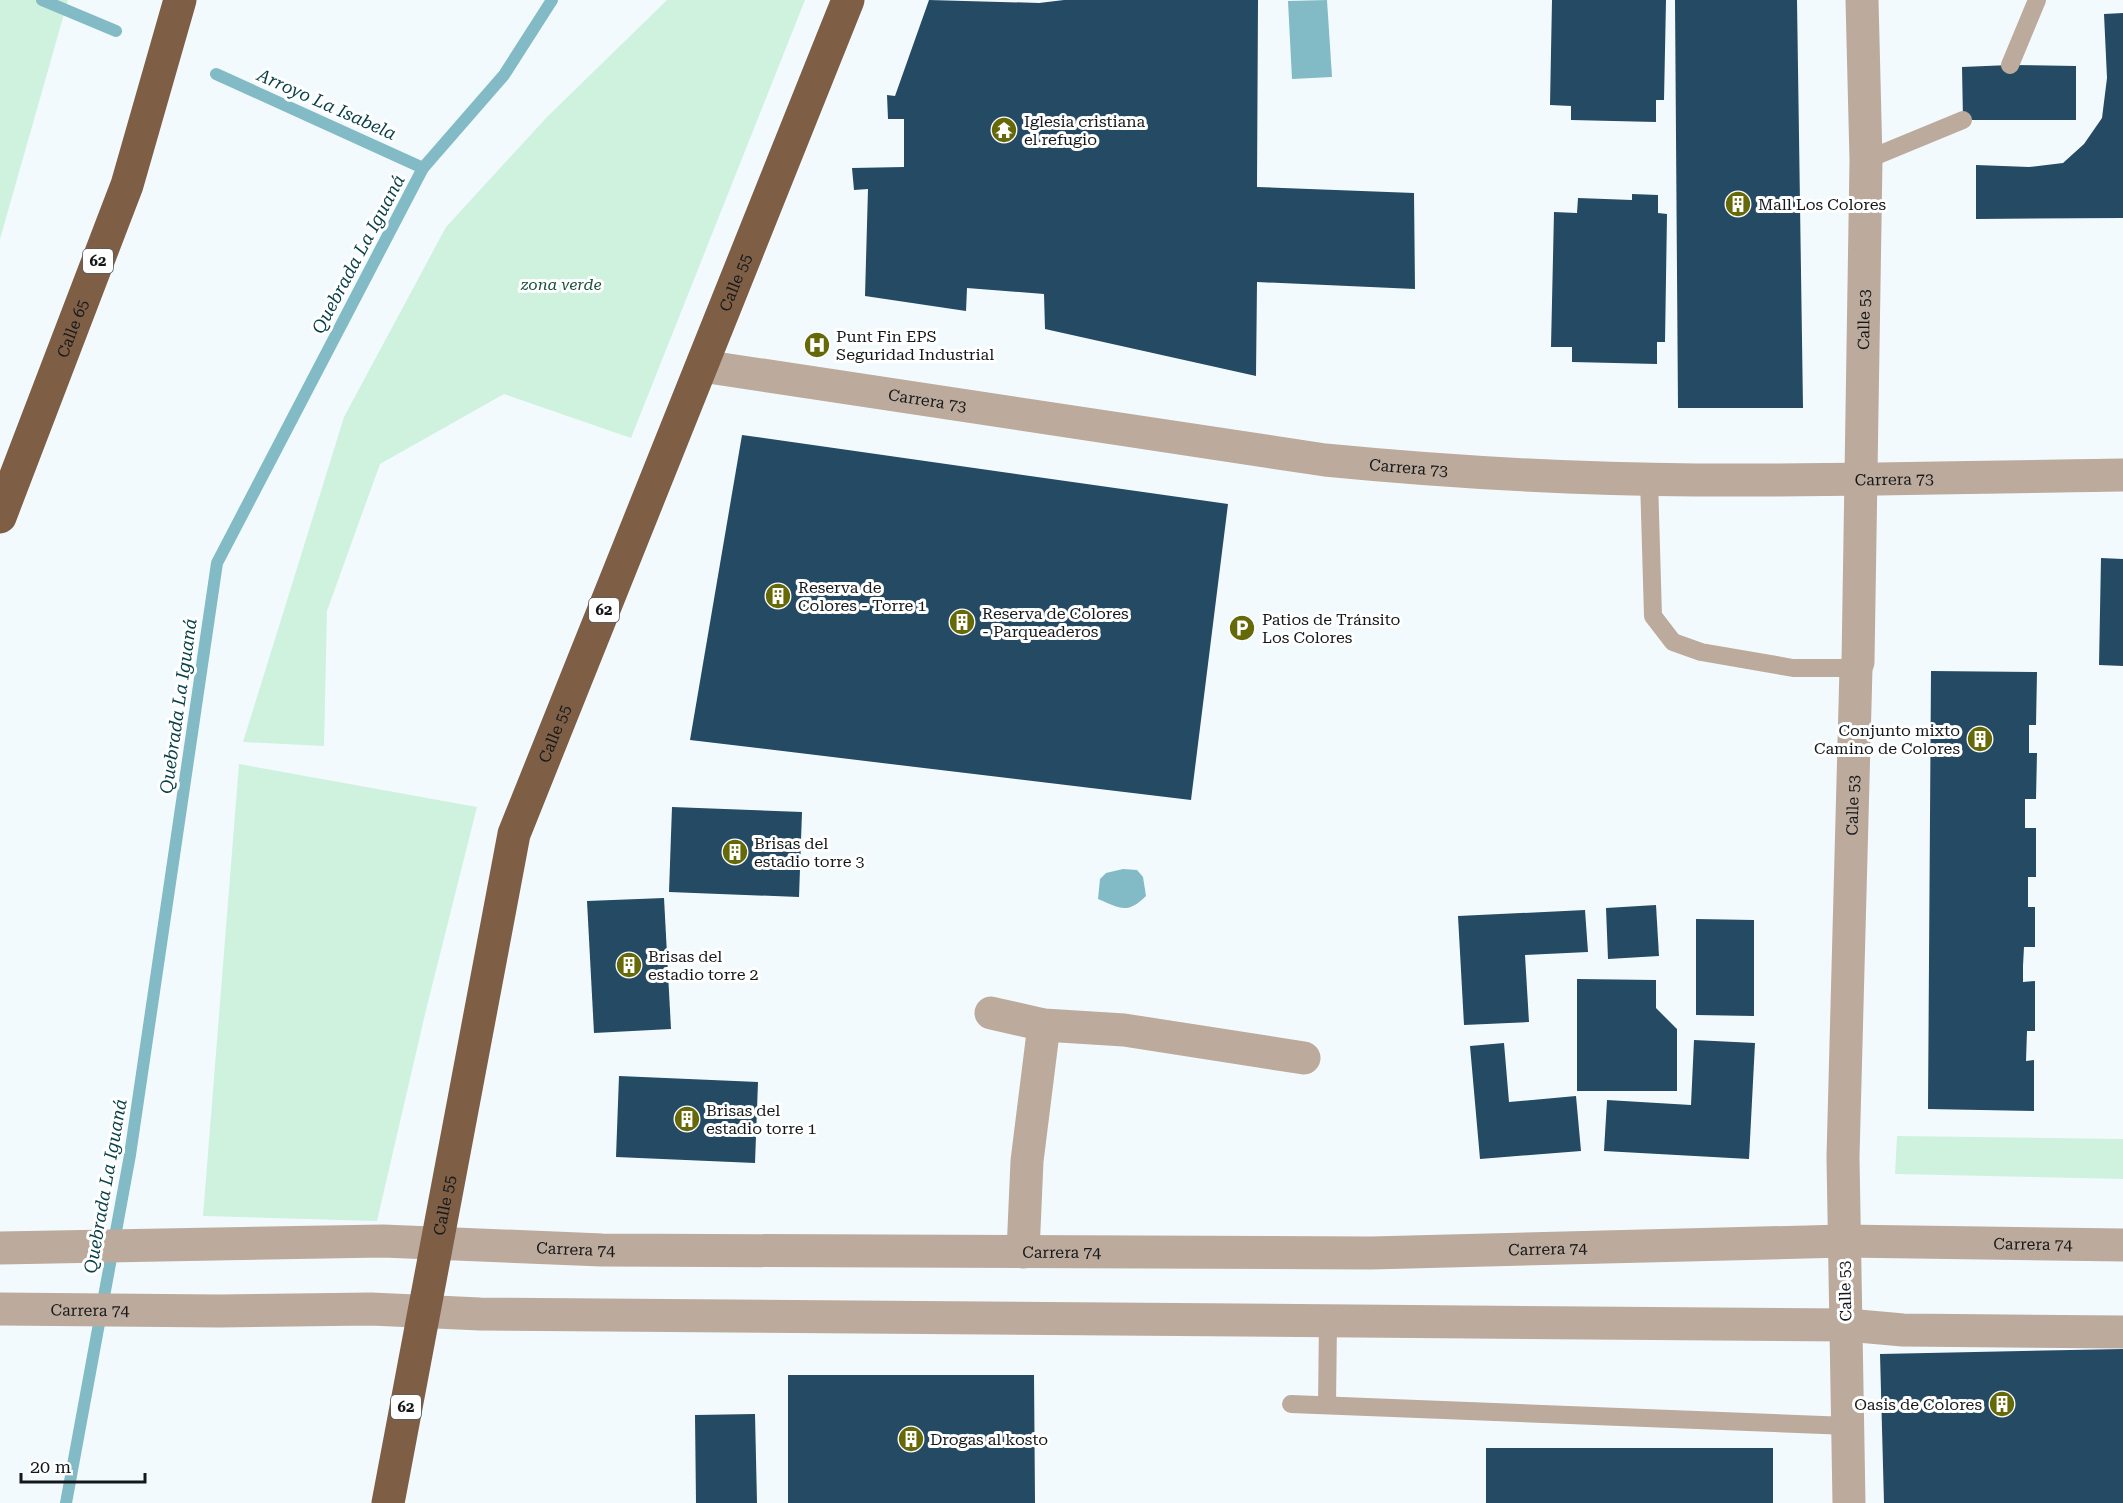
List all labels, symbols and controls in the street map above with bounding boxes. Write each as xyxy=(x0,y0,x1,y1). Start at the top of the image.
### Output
water label: Arroyo La Isabela xyxy=(254,64,400,144)
place label: Iglesia cristiana el refugio xyxy=(1024,112,1146,149)
temple icon: Iglesia cristiana el refugio xyxy=(989,115,1019,145)
water label: Quebrada La Iguaná xyxy=(307,171,409,337)
building icon: Mall Los Colores xyxy=(1723,189,1753,219)
place label: Mall Los Colores xyxy=(1758,195,1886,214)
road number: 62 xyxy=(83,249,113,273)
street label: Calle 55 xyxy=(715,251,755,314)
park label: zona verde xyxy=(520,275,602,294)
street label: Calle 53 xyxy=(1853,289,1873,350)
street label: Calle 65 xyxy=(52,296,92,360)
place label: Punt Fin EPS Seguridad Industrial xyxy=(836,327,994,364)
hospital icon: Punt Fin EPS Seguridad Industrial xyxy=(802,330,832,360)
street label: Carrera 73 xyxy=(887,385,968,415)
street label: Carrera 73 xyxy=(1368,455,1449,480)
street label: Carrera 73 xyxy=(1855,469,1934,489)
place label: Reserva de Colores - Torre 1 xyxy=(798,578,926,615)
building icon: Reserva de Colores - Torre 1 xyxy=(763,581,793,611)
road number: 62 xyxy=(589,598,619,622)
place label: Reserva de Colores - Parqueaderos xyxy=(982,604,1129,641)
building icon: Reserva de Colores - Parqueaderos xyxy=(947,607,977,637)
place label: Patios de Tránsito Los Colores xyxy=(1262,610,1400,647)
parking icon: Patios de Tránsito Los Colores xyxy=(1227,613,1257,643)
water label: Quebrada La Iguaná xyxy=(155,617,201,795)
street label: Calle 55 xyxy=(534,702,574,765)
place label: Conjunto mixto Camino de Colores xyxy=(1814,721,1960,758)
building icon: Conjunto mixto Camino de Colores xyxy=(1965,724,1995,754)
street label: Calle 53 xyxy=(1842,774,1863,836)
place label: Brisas del estadio torre 3 xyxy=(754,834,864,871)
building icon: Brisas del estadio torre 3 xyxy=(720,837,750,867)
place label: Brisas del estadio torre 2 xyxy=(648,947,758,984)
building icon: Brisas del estadio torre 2 xyxy=(614,950,644,980)
water label: Quebrada La Iguaná xyxy=(79,1097,131,1275)
place label: Brisas del estadio torre 1 xyxy=(706,1101,816,1138)
building icon: Brisas del estadio torre 1 xyxy=(672,1104,702,1134)
street label: Calle 55 xyxy=(429,1174,459,1237)
street label: Carrera 74 xyxy=(1993,1234,2073,1254)
street label: Carrera 74 xyxy=(536,1238,615,1260)
street label: Carrera 74 xyxy=(1508,1238,1587,1259)
street label: Carrera 74 xyxy=(1022,1242,1101,1261)
street label: Calle 53 xyxy=(1834,1260,1856,1322)
street label: Carrera 74 xyxy=(50,1300,130,1320)
building icon: Oasis de Colores xyxy=(1987,1389,2017,1419)
road number: 62 xyxy=(391,1395,421,1419)
place label: Oasis de Colores xyxy=(1854,1395,1982,1414)
building icon: Drogas al kosto xyxy=(896,1424,926,1454)
place label: Drogas al kosto xyxy=(930,1430,1048,1449)
scale bar xyxy=(21,1446,146,1484)
text: 20 m xyxy=(30,1456,71,1477)

